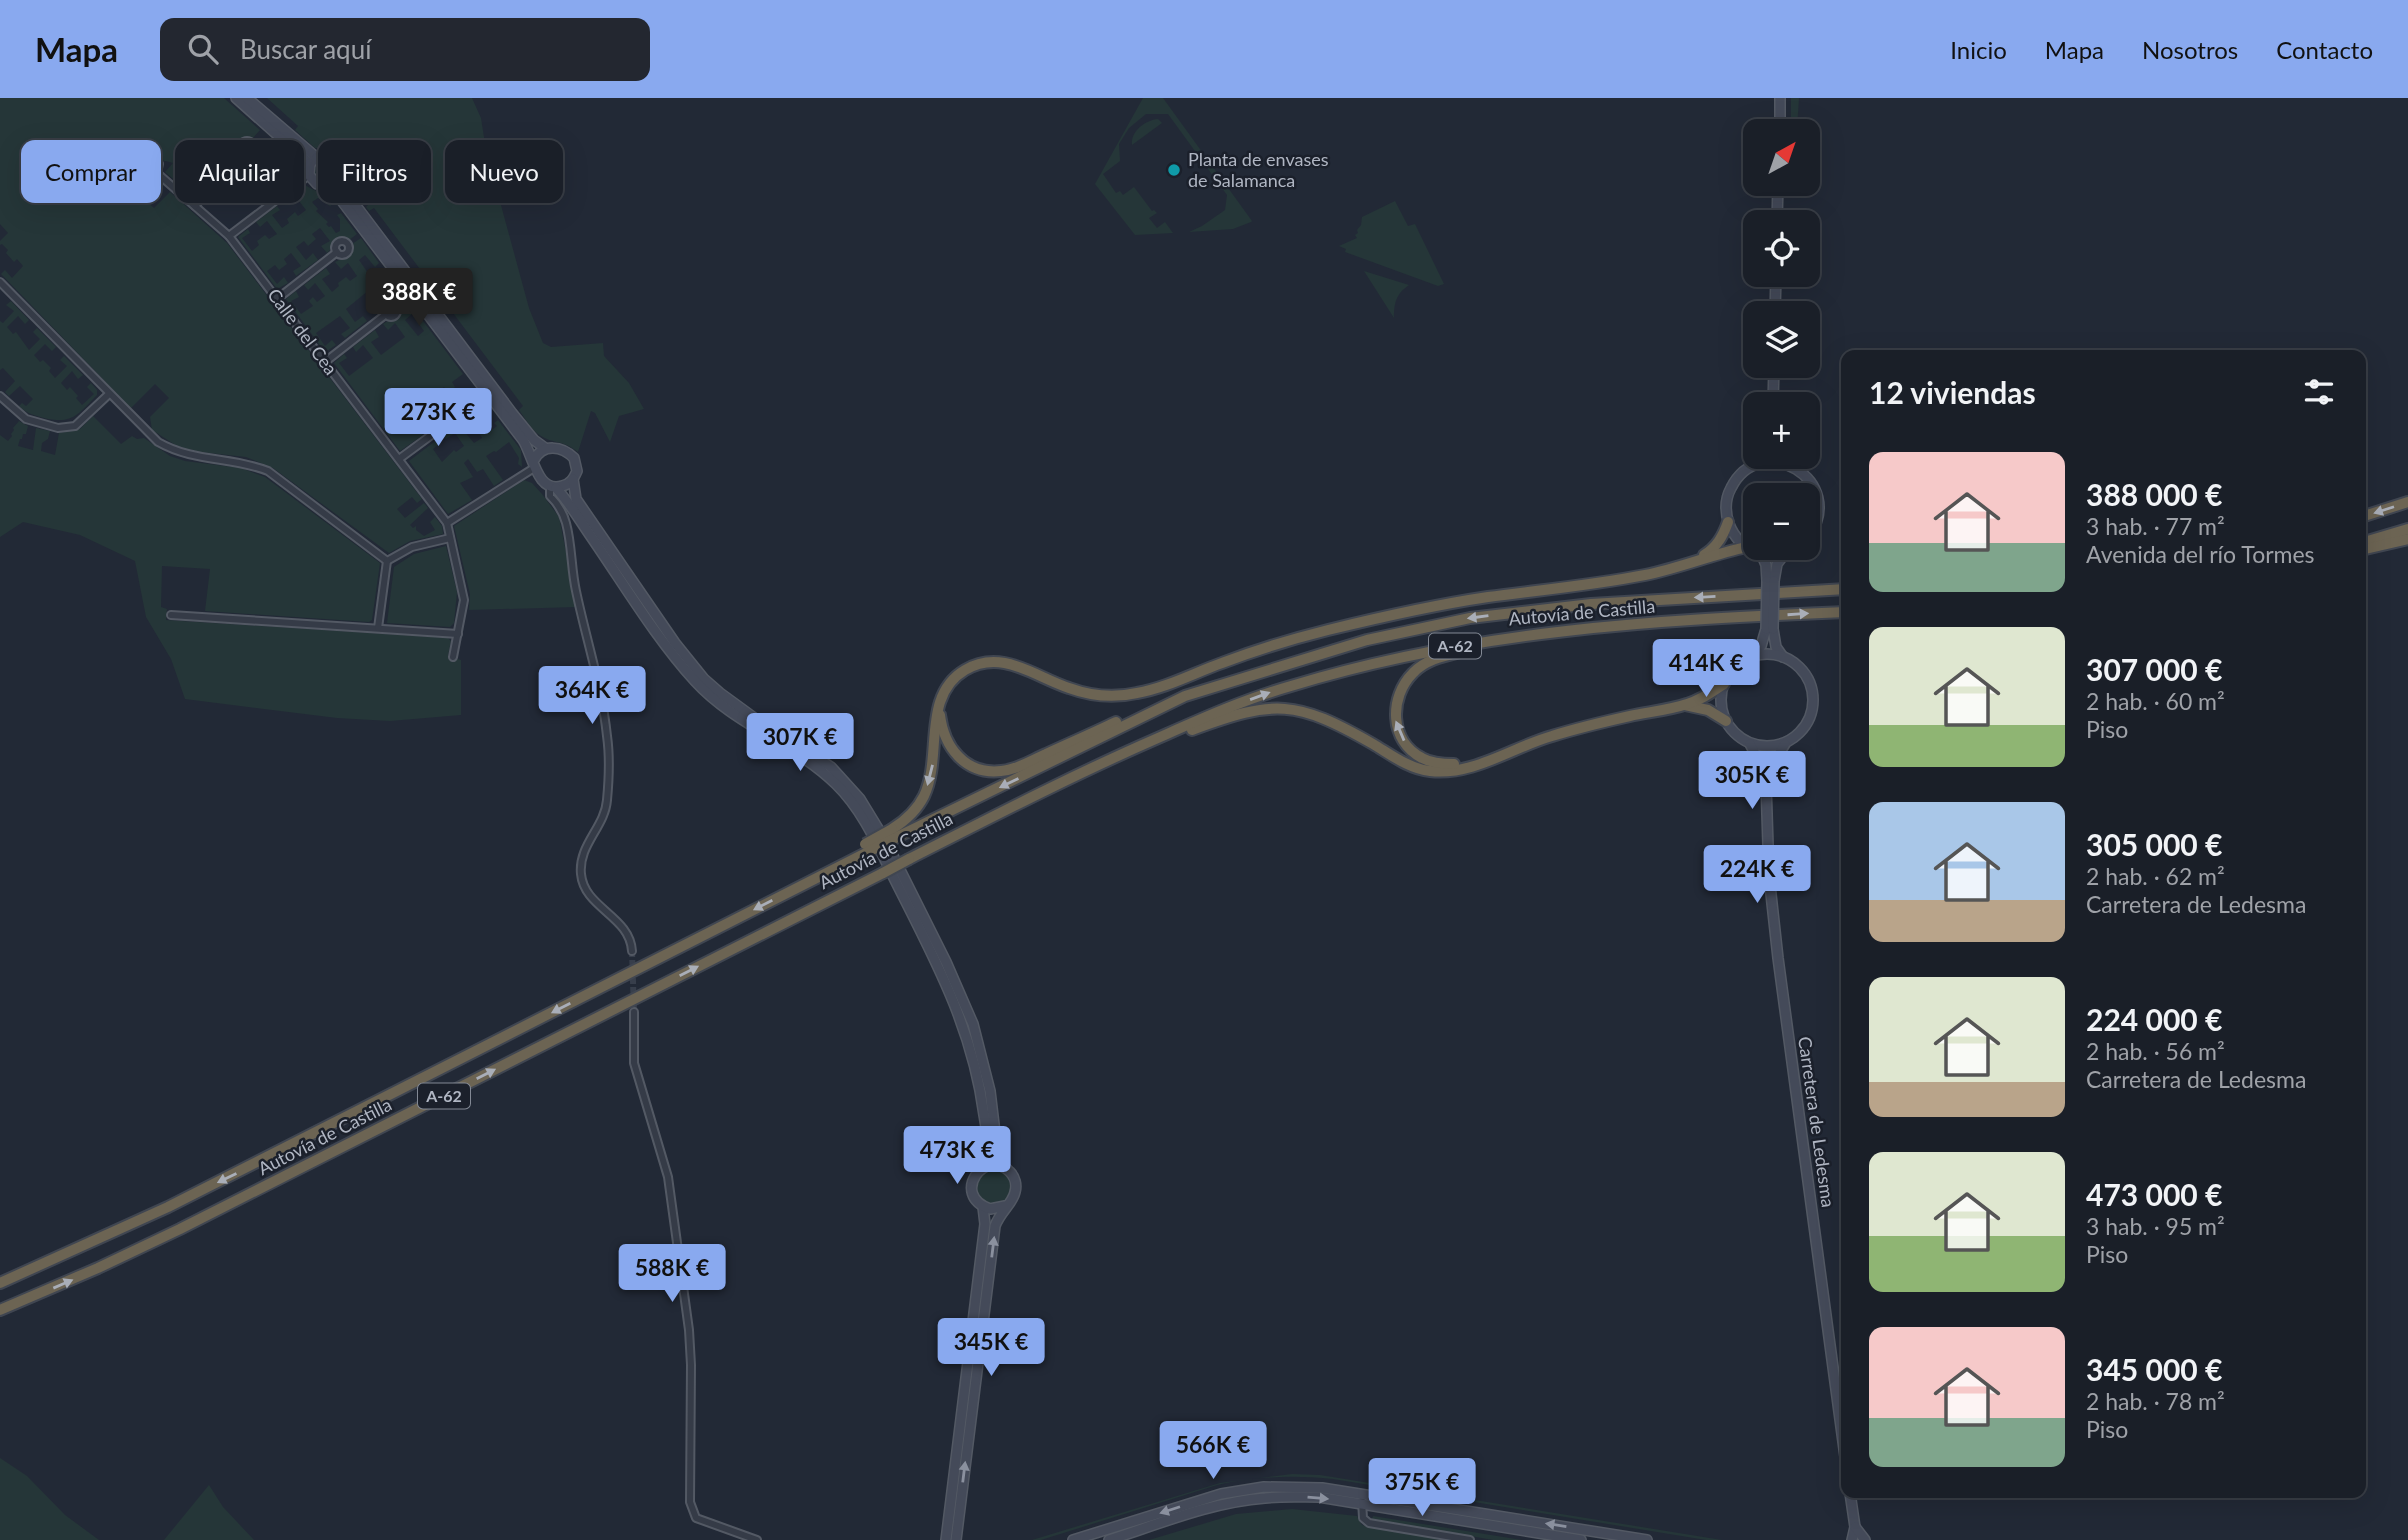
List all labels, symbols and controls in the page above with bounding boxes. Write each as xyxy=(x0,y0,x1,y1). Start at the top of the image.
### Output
search box xyxy=(160,18,650,81)
text: Mapa xyxy=(35,29,118,69)
icon: search xyxy=(184,30,222,68)
text: Buscar aquí xyxy=(240,33,371,65)
text: Inicio xyxy=(1950,35,2007,64)
text: Mapa xyxy=(2045,35,2104,64)
text: Nosotros xyxy=(2142,35,2238,64)
text: Contacto xyxy=(2276,35,2373,64)
north arrow xyxy=(1743,119,1820,196)
map controls xyxy=(1743,119,1820,560)
chip: Comprar xyxy=(21,140,161,203)
chip: Alquilar xyxy=(175,140,304,203)
chip: Filtros xyxy=(318,140,431,203)
chip: Nuevo xyxy=(445,140,563,203)
place label: Planta de envases de Salamanca xyxy=(1188,148,1329,191)
marker: Planta de envases de Salamanca xyxy=(1166,162,1182,178)
button: locate xyxy=(1743,210,1820,287)
pin: 388K € xyxy=(362,268,476,328)
text: 388K € xyxy=(382,277,456,305)
street label: Calle del Cea xyxy=(263,284,342,379)
button: layers xyxy=(1743,301,1820,378)
icon: filters xyxy=(2300,373,2338,411)
text: 12 viviendas xyxy=(1869,374,2036,410)
pin: 273K € xyxy=(381,388,495,448)
button: + xyxy=(1743,392,1820,469)
text: 273K € xyxy=(401,397,475,425)
text: 388 000 € xyxy=(2086,476,2222,512)
icon: home xyxy=(1925,480,2009,564)
button: − xyxy=(1743,483,1820,560)
one-way arrow xyxy=(2374,505,2395,516)
text: 3 hab. · 77 m² xyxy=(2086,512,2225,540)
text: Avenida del río Tormes xyxy=(2086,540,2315,568)
one-way arrow xyxy=(1694,592,1716,603)
street label: Autovía de Castilla xyxy=(1508,595,1656,629)
one-way arrow xyxy=(1787,608,1809,619)
one-way arrow xyxy=(1467,612,1489,623)
road number: A-62 xyxy=(1429,634,1481,659)
pin: 414K € xyxy=(1649,640,1763,699)
text: 414K € xyxy=(1669,648,1743,676)
text: 307 000 € xyxy=(2086,651,2222,687)
icon: home xyxy=(1925,655,2009,739)
pin: 364K € xyxy=(535,666,649,726)
text: 364K € xyxy=(555,675,629,703)
text: 2 hab. · 60 m² xyxy=(2086,687,2225,715)
one-way arrow xyxy=(1250,690,1271,701)
pin: 307K € xyxy=(743,714,857,773)
text: Piso xyxy=(2086,715,2128,743)
one-way arrow xyxy=(1395,720,1406,741)
text: 307K € xyxy=(763,722,837,750)
pin: 305K € xyxy=(1695,752,1809,811)
text: 305K € xyxy=(1715,760,1789,788)
one-way arrow xyxy=(924,764,935,786)
one-way arrow xyxy=(999,777,1019,788)
street label: Autovía de Castilla xyxy=(815,807,956,893)
text: 305 000 € xyxy=(2086,826,2222,862)
icon: home xyxy=(1925,830,2009,914)
pin: 224K € xyxy=(1700,846,1814,905)
text: 224K € xyxy=(1720,854,1794,882)
text: 2 hab. · 62 m² xyxy=(2086,862,2225,890)
text: Carretera de Ledesma xyxy=(2086,890,2306,918)
one-way arrow xyxy=(753,898,773,910)
one-way arrow xyxy=(679,966,699,977)
text: 224 000 € xyxy=(2086,1001,2222,1037)
one-way arrow xyxy=(551,1002,571,1013)
icon: home xyxy=(1925,1005,2009,1089)
street label: Carretera de Ledesma xyxy=(1794,1035,1840,1209)
text: 2 hab. · 56 m² xyxy=(2086,1037,2225,1065)
text: Carretera de Ledesma xyxy=(2086,1065,2306,1093)
one-way arrow xyxy=(476,1069,496,1080)
road number: A-62 xyxy=(418,1084,470,1108)
street label: Autovía de Castilla xyxy=(254,1093,395,1179)
pin: 473K € xyxy=(900,1126,1014,1186)
text: 473K € xyxy=(920,1135,994,1163)
one-way arrow xyxy=(217,1172,237,1183)
text: 473 000 € xyxy=(2086,1176,2222,1212)
icon: home xyxy=(1925,1180,2009,1264)
text: 3 hab. · 95 m² xyxy=(2086,1212,2225,1240)
one-way arrow xyxy=(987,1235,998,1257)
text: Piso xyxy=(2086,1240,2128,1268)
pin: 588K € xyxy=(615,1244,729,1304)
text: 588K € xyxy=(635,1253,709,1281)
one-way arrow xyxy=(53,1278,73,1290)
pin: 345K € xyxy=(934,1318,1048,1378)
text: 345K € xyxy=(954,1327,1028,1355)
text: 345 000 € xyxy=(2086,1351,2222,1387)
icon: home xyxy=(1925,1355,2009,1439)
text: 2 hab. · 78 m² xyxy=(2086,1387,2225,1415)
text: Piso xyxy=(2086,1415,2128,1443)
pin: 566K € xyxy=(1156,1422,1270,1481)
text: 566K € xyxy=(1176,1430,1250,1458)
pin: 375K € xyxy=(1365,1458,1479,1518)
one-way arrow xyxy=(959,1461,970,1483)
text: 375K € xyxy=(1385,1467,1459,1495)
one-way arrow xyxy=(1307,1493,1329,1504)
one-way arrow xyxy=(1159,1505,1180,1515)
one-way arrow xyxy=(1545,1519,1567,1530)

